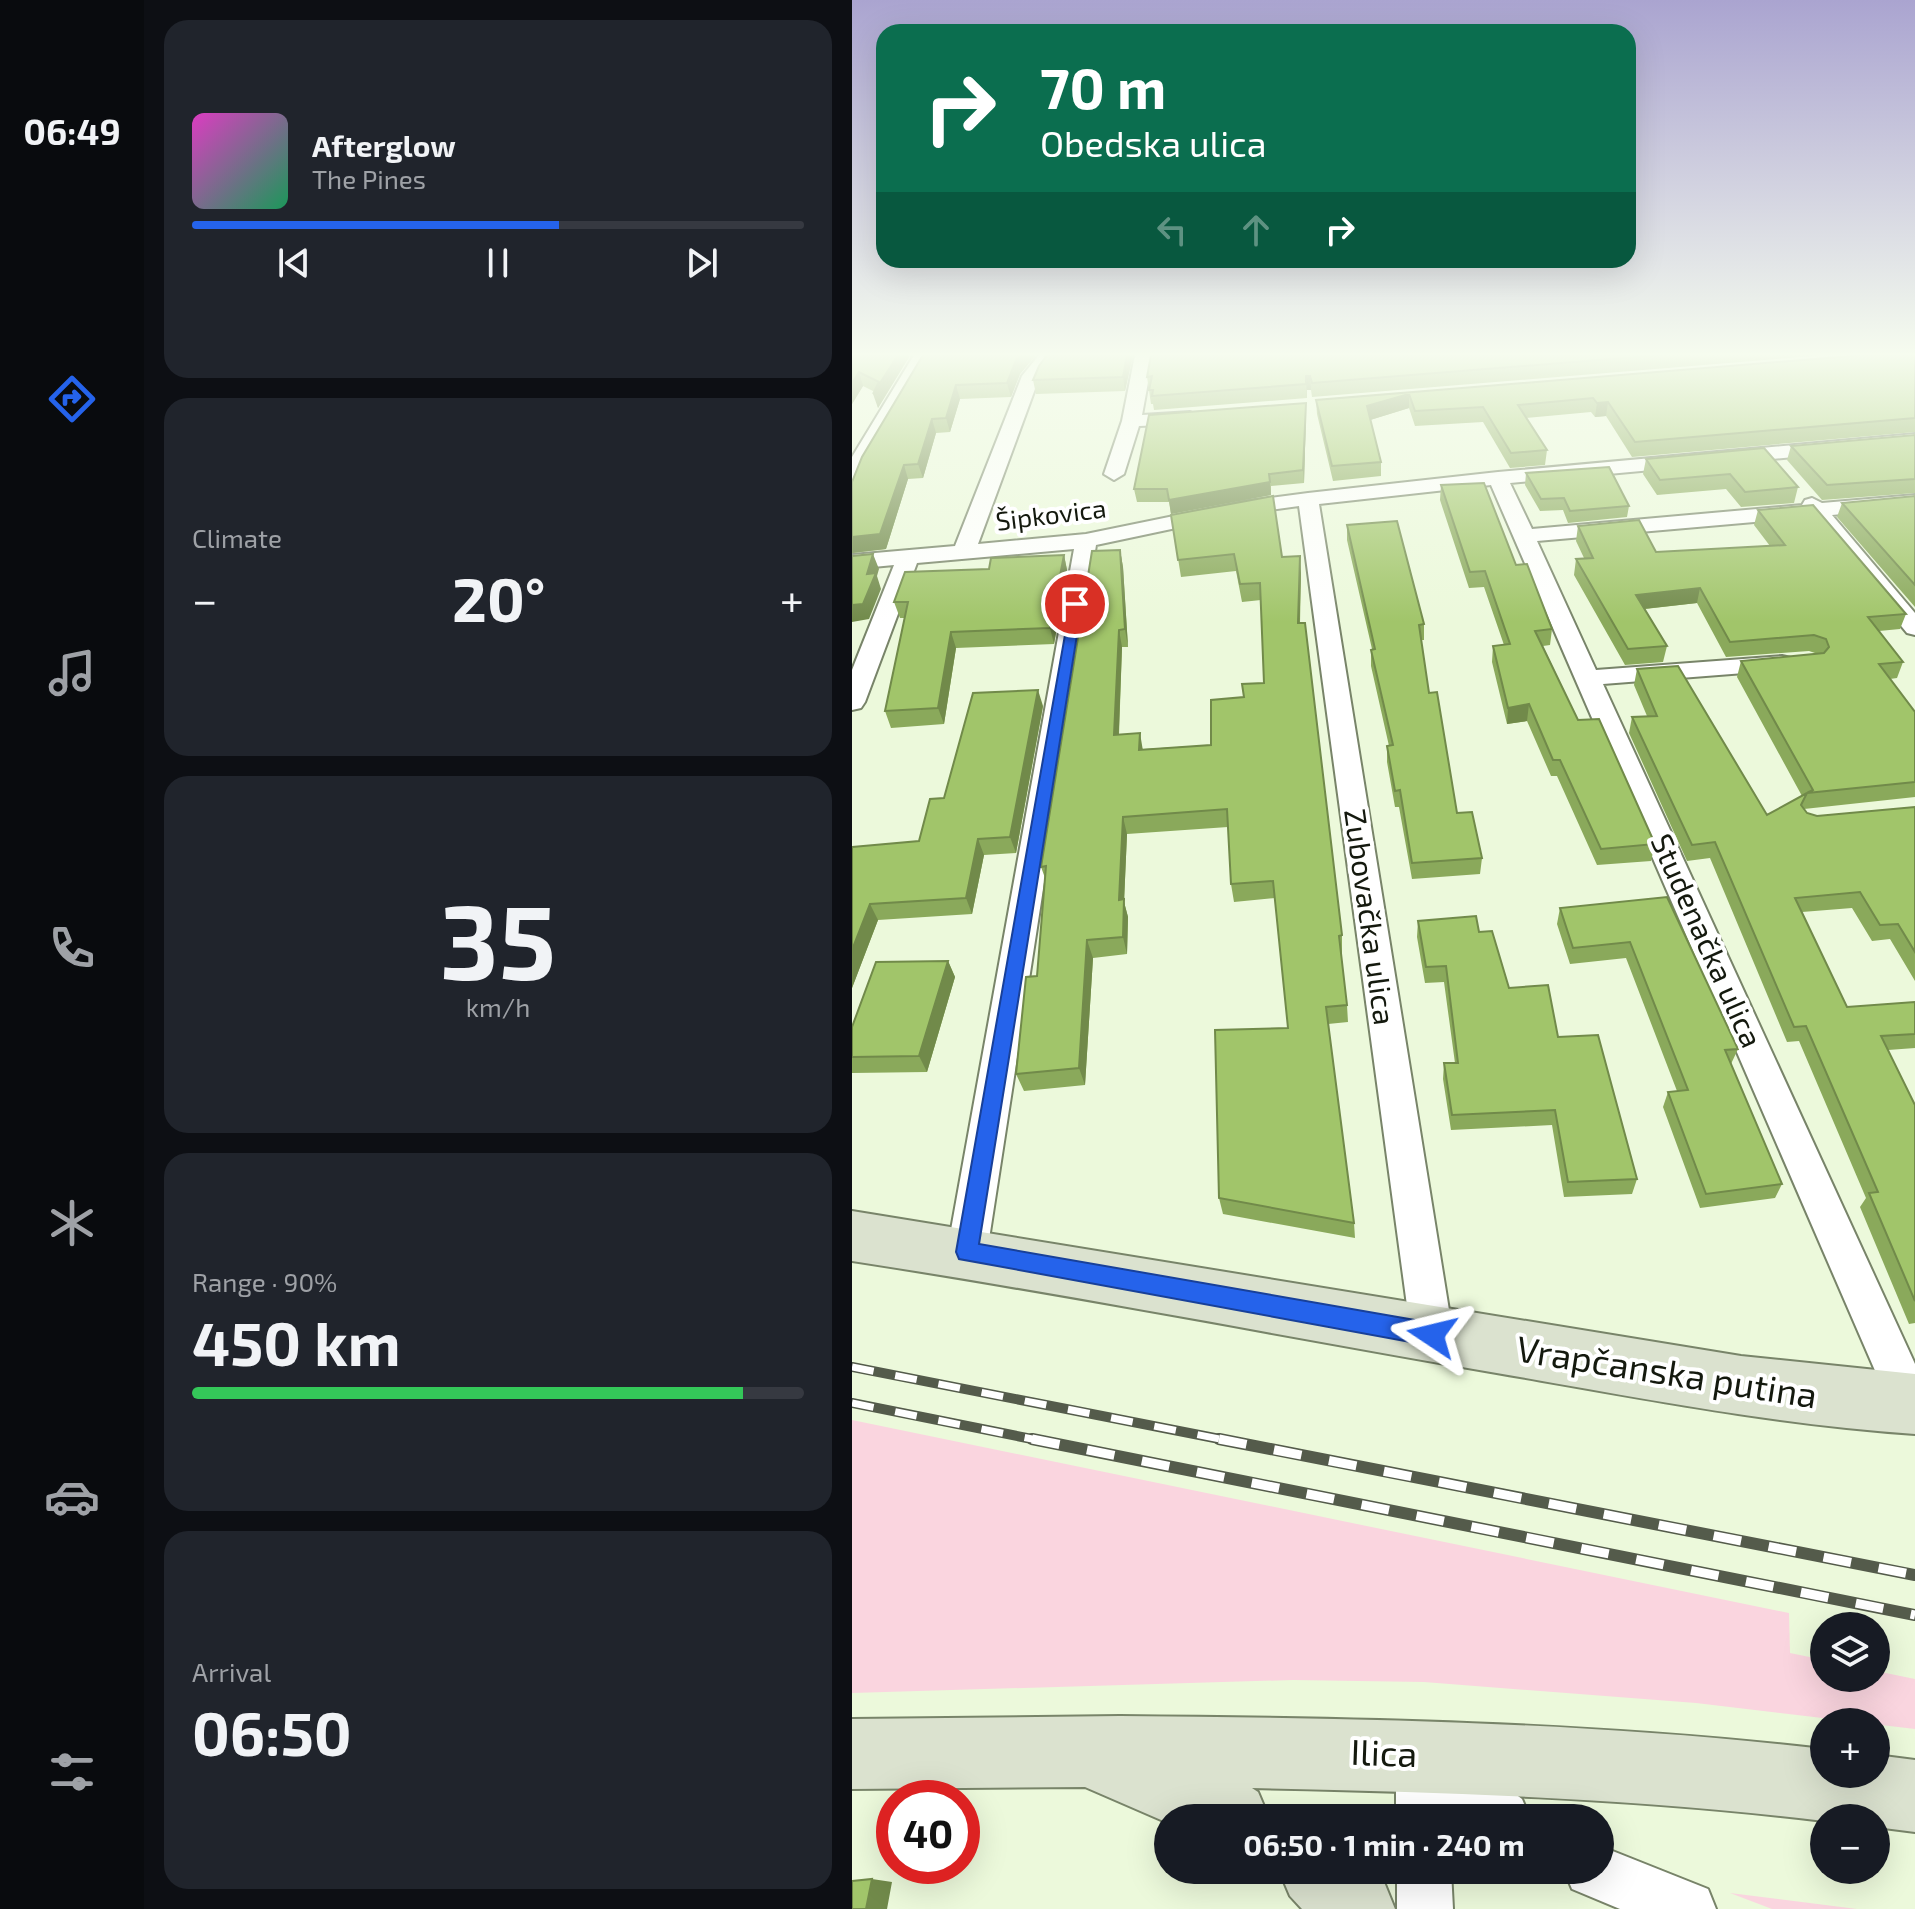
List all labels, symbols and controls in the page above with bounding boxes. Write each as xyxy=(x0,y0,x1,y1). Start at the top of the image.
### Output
text: 70 m xyxy=(1040,53,1166,120)
icon: right xyxy=(908,56,1012,160)
text: 06:49 xyxy=(23,109,121,152)
text: Obedska ulica xyxy=(1040,121,1266,164)
text: Afterglow xyxy=(312,127,456,163)
text: The Pines xyxy=(312,163,426,194)
icon: left xyxy=(1150,208,1194,252)
icon: ahead xyxy=(1234,208,1278,252)
icon: right xyxy=(1318,208,1362,252)
icon: previous xyxy=(272,241,316,285)
icon: pause xyxy=(476,241,520,285)
icon: next xyxy=(680,241,724,285)
icon: directions xyxy=(44,371,100,427)
street label: Šipkovica xyxy=(994,491,1108,536)
text: Climate xyxy=(192,522,282,553)
text: 20° xyxy=(452,562,545,634)
pin xyxy=(1041,570,1109,638)
text: − xyxy=(192,572,218,625)
text: + xyxy=(780,572,804,625)
icon: arrive xyxy=(1053,582,1097,626)
icon: music xyxy=(44,645,100,701)
street label: Zubovačka ulica xyxy=(1338,806,1404,1027)
street label: Studenačka ulica xyxy=(1645,828,1771,1053)
text: 35 xyxy=(440,876,556,1001)
icon: phone xyxy=(44,920,100,976)
text: km/h xyxy=(466,991,530,1022)
icon: climate xyxy=(44,1195,100,1251)
text: Range · 90% xyxy=(192,1266,337,1297)
position arrow xyxy=(1390,1293,1474,1377)
text: 450 km xyxy=(192,1306,401,1378)
street label: Vrapčanska putina xyxy=(1514,1326,1820,1415)
icon: car xyxy=(44,1469,100,1525)
map controls xyxy=(1810,1612,1890,1884)
button: layers xyxy=(1810,1612,1890,1692)
text: Arrival xyxy=(192,1656,271,1687)
text: 06:50 xyxy=(192,1696,352,1768)
button: + xyxy=(1810,1708,1890,1788)
street label: Ilica xyxy=(1350,1729,1418,1774)
icon: filters xyxy=(44,1744,100,1800)
speed limit sign: 40 xyxy=(876,1780,980,1884)
button: − xyxy=(1810,1804,1890,1884)
text: 06:50 · 1 min · 240 m xyxy=(1243,1826,1525,1862)

